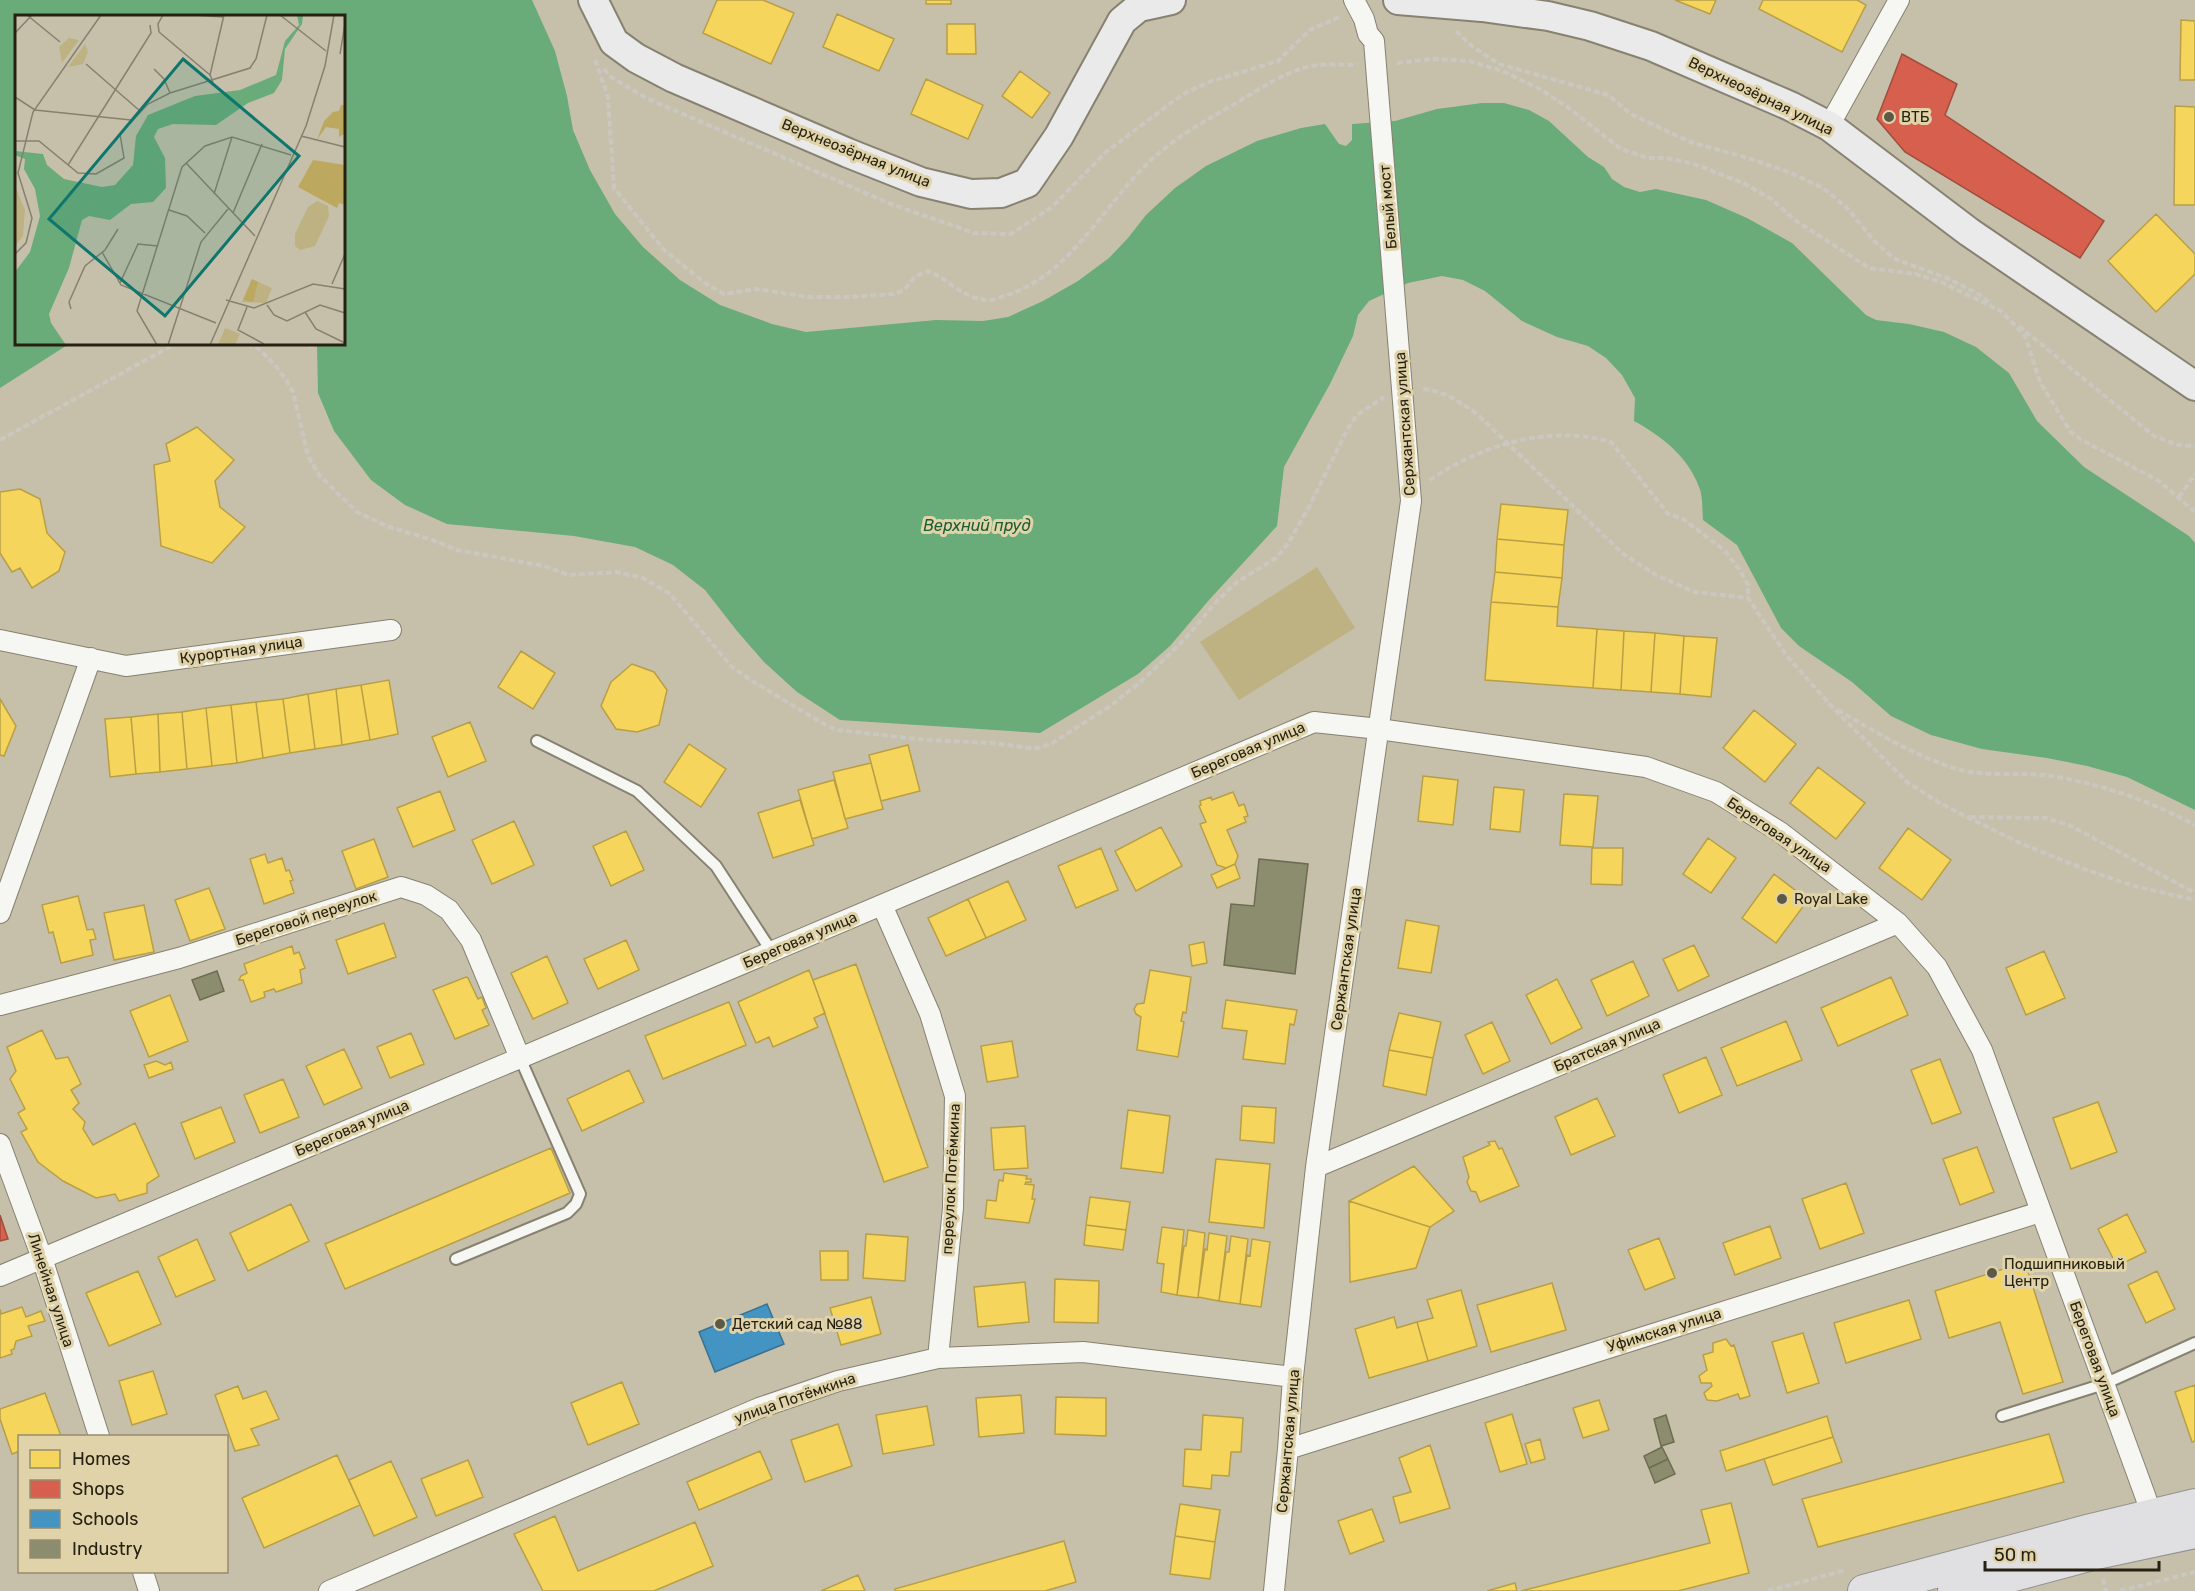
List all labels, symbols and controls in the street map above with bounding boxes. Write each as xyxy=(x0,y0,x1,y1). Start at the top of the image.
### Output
inset map xyxy=(15,15,345,345)
street label: Верхнеозёрная улица xyxy=(1686,53,1836,139)
place label: ВТБ xyxy=(1901,108,1930,126)
marker: ВТБ xyxy=(1882,110,1896,124)
street label: Верхнеозёрная улица xyxy=(779,115,933,191)
street label: Белый мост xyxy=(1375,164,1401,250)
street label: Сержантская улица xyxy=(1391,352,1419,496)
water label: Верхний пруд xyxy=(923,516,1031,535)
street label: Курортная улица xyxy=(179,632,303,668)
street label: Береговая улица xyxy=(1188,718,1308,782)
street label: Береговая улица xyxy=(1723,793,1835,877)
street label: Сержантская улица xyxy=(1327,886,1365,1032)
street label: Береговой переулок xyxy=(233,887,379,949)
place label: Royal Lake xyxy=(1794,890,1868,908)
marker: Royal Lake xyxy=(1775,892,1789,906)
street label: Береговая улица xyxy=(740,908,860,972)
street label: Братская улица xyxy=(1551,1014,1663,1076)
street label: Береговая улица xyxy=(292,1096,412,1160)
street label: переулок Потёмкина xyxy=(938,1103,964,1255)
street label: Линейная улица xyxy=(24,1231,78,1349)
place label: Подшипниковый Центр xyxy=(2004,1255,2125,1290)
marker: Подшипниковый Центр xyxy=(1985,1266,1999,1280)
street label: Береговая улица xyxy=(2066,1299,2124,1419)
street label: Уфимская улица xyxy=(1605,1304,1723,1356)
place label: Детский сад №88 xyxy=(732,1315,863,1333)
marker: Детский сад №88 xyxy=(713,1317,727,1331)
street label: Сержантская улица xyxy=(1273,1368,1303,1514)
street label: улица Потёмкина xyxy=(732,1369,858,1427)
legend xyxy=(18,1435,228,1573)
text: Homes xyxy=(72,1448,130,1470)
text: Shops xyxy=(72,1478,124,1500)
text: Schools xyxy=(72,1508,138,1530)
scale bar xyxy=(1985,1534,2159,1572)
text: Industry xyxy=(72,1538,142,1560)
text: 50 m xyxy=(1994,1544,2037,1566)

